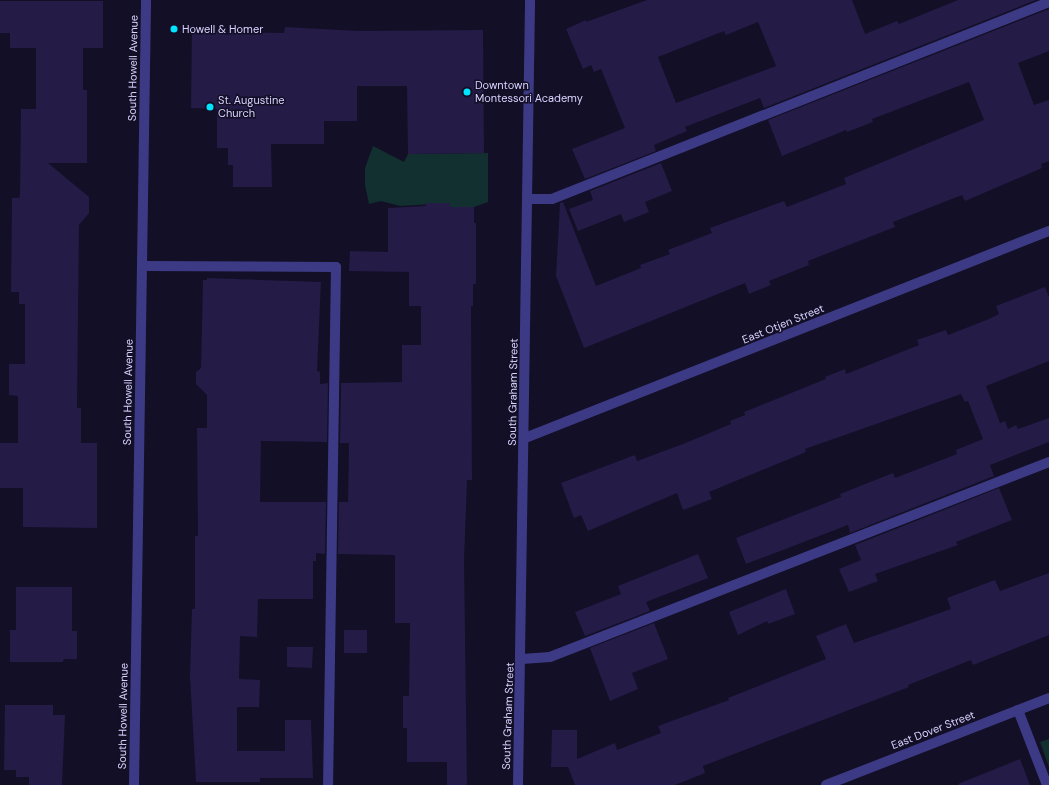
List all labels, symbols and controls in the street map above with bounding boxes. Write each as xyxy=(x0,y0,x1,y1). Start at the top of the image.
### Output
street label: South Howell Avenue xyxy=(125,15,141,121)
place label: Howell & Homer xyxy=(182,22,263,36)
marker: Howell & Homer xyxy=(169,24,179,34)
place label: Downtown Montessori Academy xyxy=(475,79,583,105)
marker: Downtown Montessori Academy xyxy=(462,87,472,97)
place label: St. Augustine Church xyxy=(218,94,285,120)
marker: St. Augustine Church xyxy=(205,102,215,112)
street label: East Otjen Street xyxy=(740,302,826,346)
street label: South Graham Street xyxy=(505,338,521,446)
street label: South Howell Avenue xyxy=(120,339,136,445)
street label: South Graham Street xyxy=(500,662,516,770)
street label: South Howell Avenue xyxy=(115,663,131,769)
street label: East Dover Street xyxy=(889,708,977,752)

